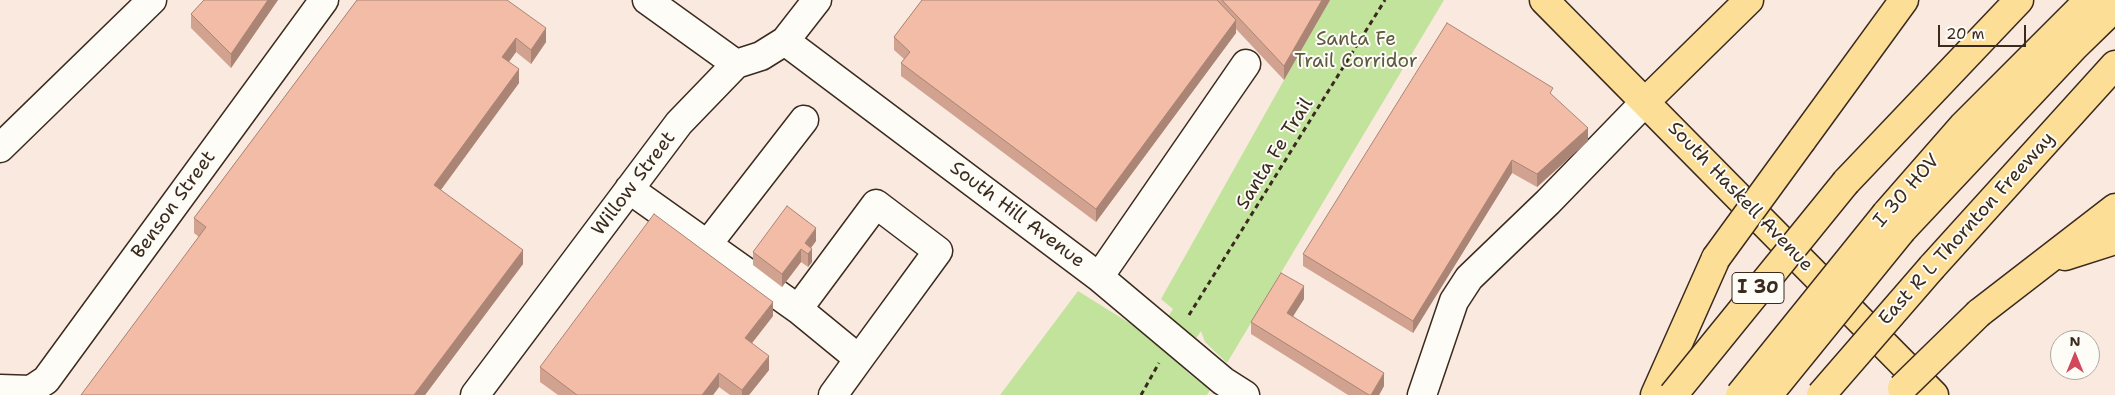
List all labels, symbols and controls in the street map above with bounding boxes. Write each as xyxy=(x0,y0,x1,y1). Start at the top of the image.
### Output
scale bar xyxy=(1940,15,2028,47)
text: 20 m xyxy=(1946,24,1985,44)
park label: Santa Fe Trail Corridor xyxy=(1294,29,1418,73)
street label: Santa Fe Trail xyxy=(1232,94,1318,214)
street label: South Haskell Avenue xyxy=(1663,117,1817,277)
street label: Willow Street xyxy=(587,127,681,241)
street label: East R L Thornton Freeway xyxy=(1874,128,2060,330)
street label: Benson Street xyxy=(127,147,221,263)
street label: I 30 HOV xyxy=(1869,150,1945,232)
street label: South Hill Avenue xyxy=(945,157,1089,273)
road number: I 30 xyxy=(1732,272,1784,304)
north arrow xyxy=(2050,330,2100,380)
text: N xyxy=(2069,332,2081,350)

